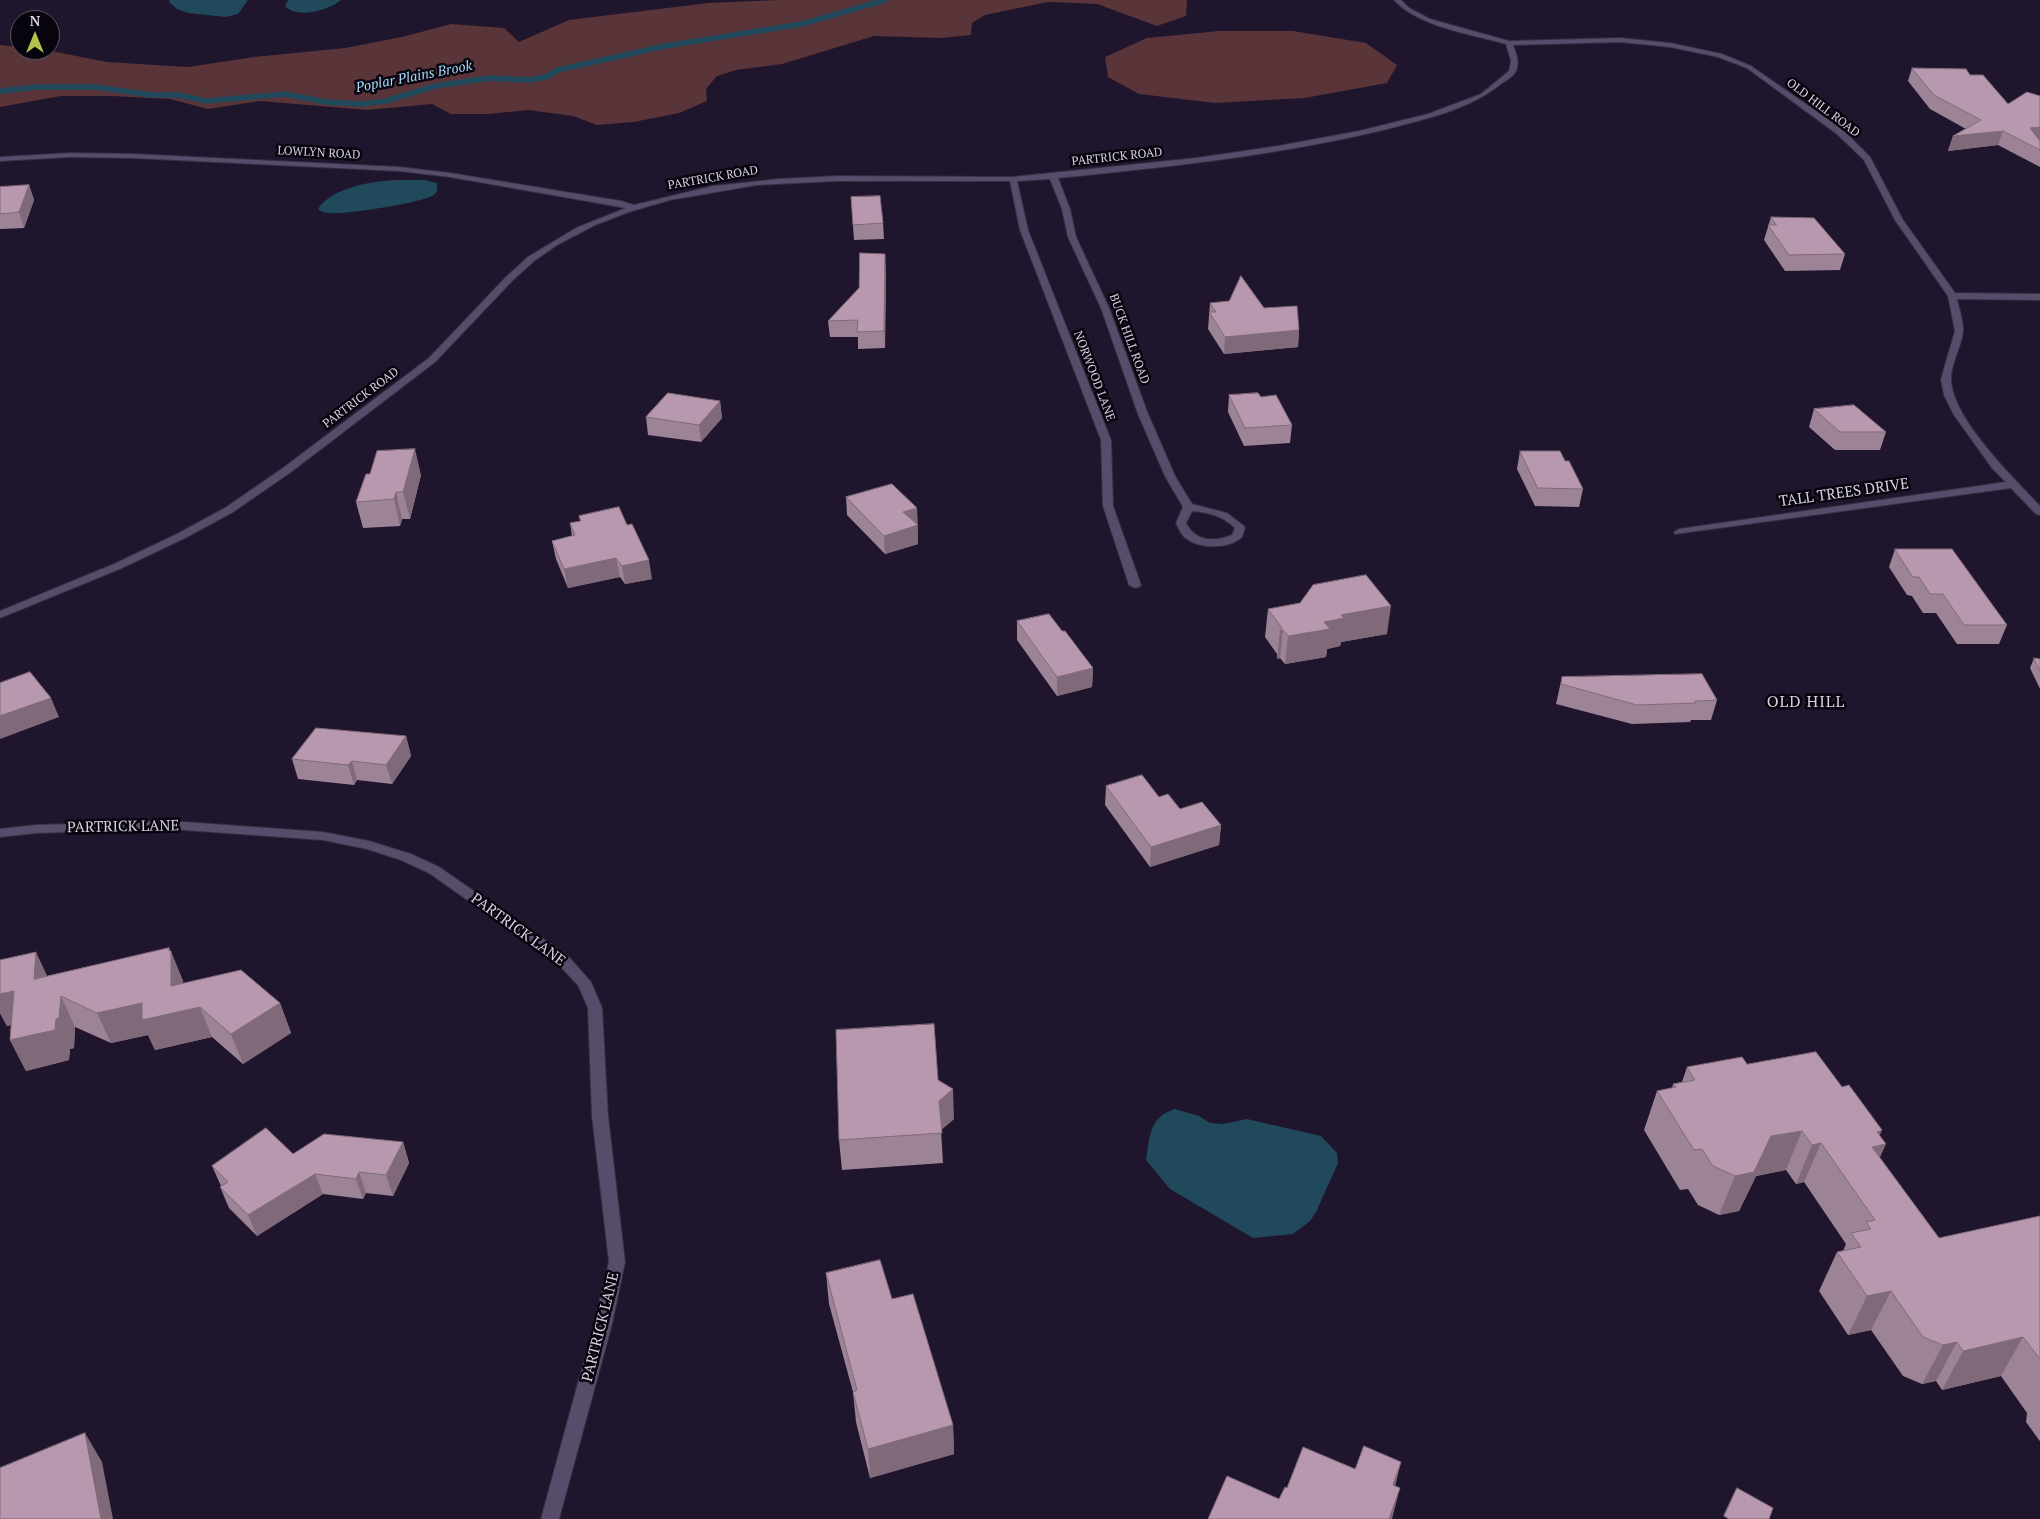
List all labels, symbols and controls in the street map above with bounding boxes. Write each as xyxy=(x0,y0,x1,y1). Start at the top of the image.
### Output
north arrow xyxy=(10,10,60,60)
text: N xyxy=(30,11,40,30)
water label: Poplar Plains Brook xyxy=(354,57,474,97)
street label: OLD HILL ROAD xyxy=(1783,76,1863,140)
street label: LOWLYN ROAD xyxy=(277,144,361,162)
street label: PARTRICK ROAD xyxy=(1071,145,1163,169)
street label: PARTRICK ROAD xyxy=(667,163,759,193)
street label: BUCK HILL ROAD xyxy=(1106,292,1152,386)
street label: NORWOOD LANE xyxy=(1070,329,1118,423)
street label: PARTRICK ROAD xyxy=(320,365,402,431)
street label: TALL TREES DRIVE xyxy=(1778,475,1910,511)
district label: OLD HILL xyxy=(1766,692,1846,712)
street label: PARTRICK LANE xyxy=(67,817,179,837)
street label: PARTRICK LANE xyxy=(467,890,569,970)
street label: PARTRICK LANE xyxy=(579,1270,623,1384)

